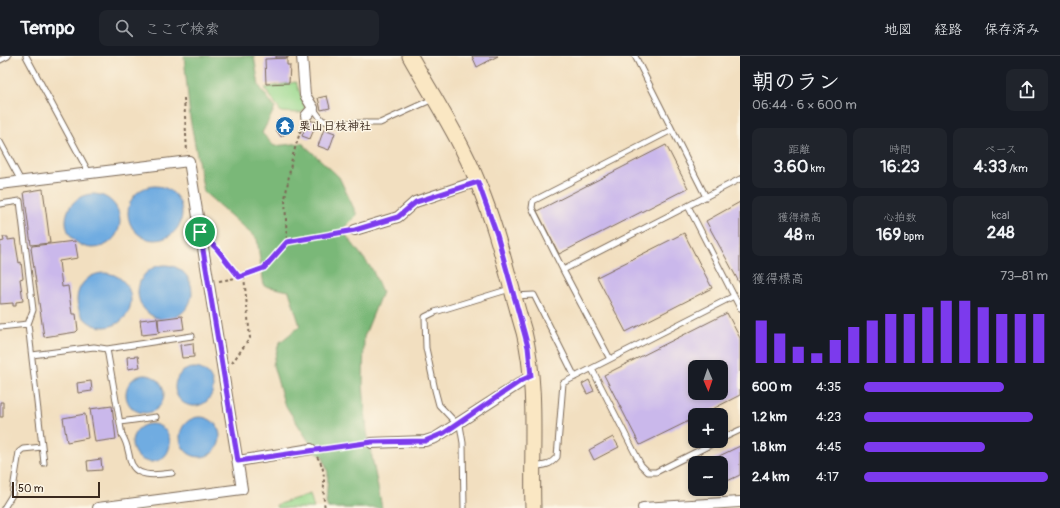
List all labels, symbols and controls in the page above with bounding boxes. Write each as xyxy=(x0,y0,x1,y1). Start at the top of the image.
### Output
search box xyxy=(99,10,379,46)
text: Tempo xyxy=(20,16,75,40)
icon: search xyxy=(113,17,135,39)
text: ここで検索 xyxy=(145,20,220,39)
text: 地図 xyxy=(884,21,912,38)
text: 経路 xyxy=(934,21,962,38)
text: 保存済み xyxy=(984,21,1040,38)
text: 朝のラン xyxy=(752,68,840,96)
button: share xyxy=(1006,69,1048,111)
text: 06:44 · 6 × 600 m xyxy=(752,97,857,113)
temple icon: 栗山日枝神社 xyxy=(274,115,296,137)
place label: 栗山日枝神社 xyxy=(299,119,371,134)
text: 距離 xyxy=(788,143,810,156)
text: 時間 xyxy=(889,143,911,156)
text: ペース xyxy=(984,143,1017,156)
text: 3.60 xyxy=(774,156,808,177)
text: 16:23 xyxy=(880,156,920,177)
text: 4:33 xyxy=(974,156,1007,177)
text: km xyxy=(808,162,825,175)
text: /km xyxy=(1007,162,1028,175)
text: kcal xyxy=(992,209,1010,222)
text: 獲得標高 xyxy=(777,211,821,224)
text: 心拍数 xyxy=(883,211,916,224)
pin xyxy=(183,215,217,249)
icon: arrive xyxy=(189,221,211,243)
text: 248 xyxy=(987,222,1015,243)
text: 48 xyxy=(784,224,802,245)
text: 169 xyxy=(876,224,901,245)
text: m xyxy=(802,230,815,243)
text: bpm xyxy=(901,230,924,243)
text: 73–81 m xyxy=(1000,268,1048,284)
text: 獲得標高 xyxy=(752,271,804,287)
north arrow xyxy=(688,360,728,400)
map controls xyxy=(688,360,728,496)
text: 600 m xyxy=(752,379,792,395)
text: 4:35 xyxy=(816,379,841,395)
button: + xyxy=(688,408,728,448)
text: 1.2 km xyxy=(752,409,787,425)
text: 4:23 xyxy=(816,409,841,425)
text: 1.8 km xyxy=(752,439,786,455)
text: 4:45 xyxy=(816,439,842,455)
button: − xyxy=(688,456,728,496)
text: 2.4 km xyxy=(752,469,789,485)
text: 4:17 xyxy=(816,469,839,485)
scale bar xyxy=(12,480,100,499)
text: 50 m xyxy=(18,482,44,495)

